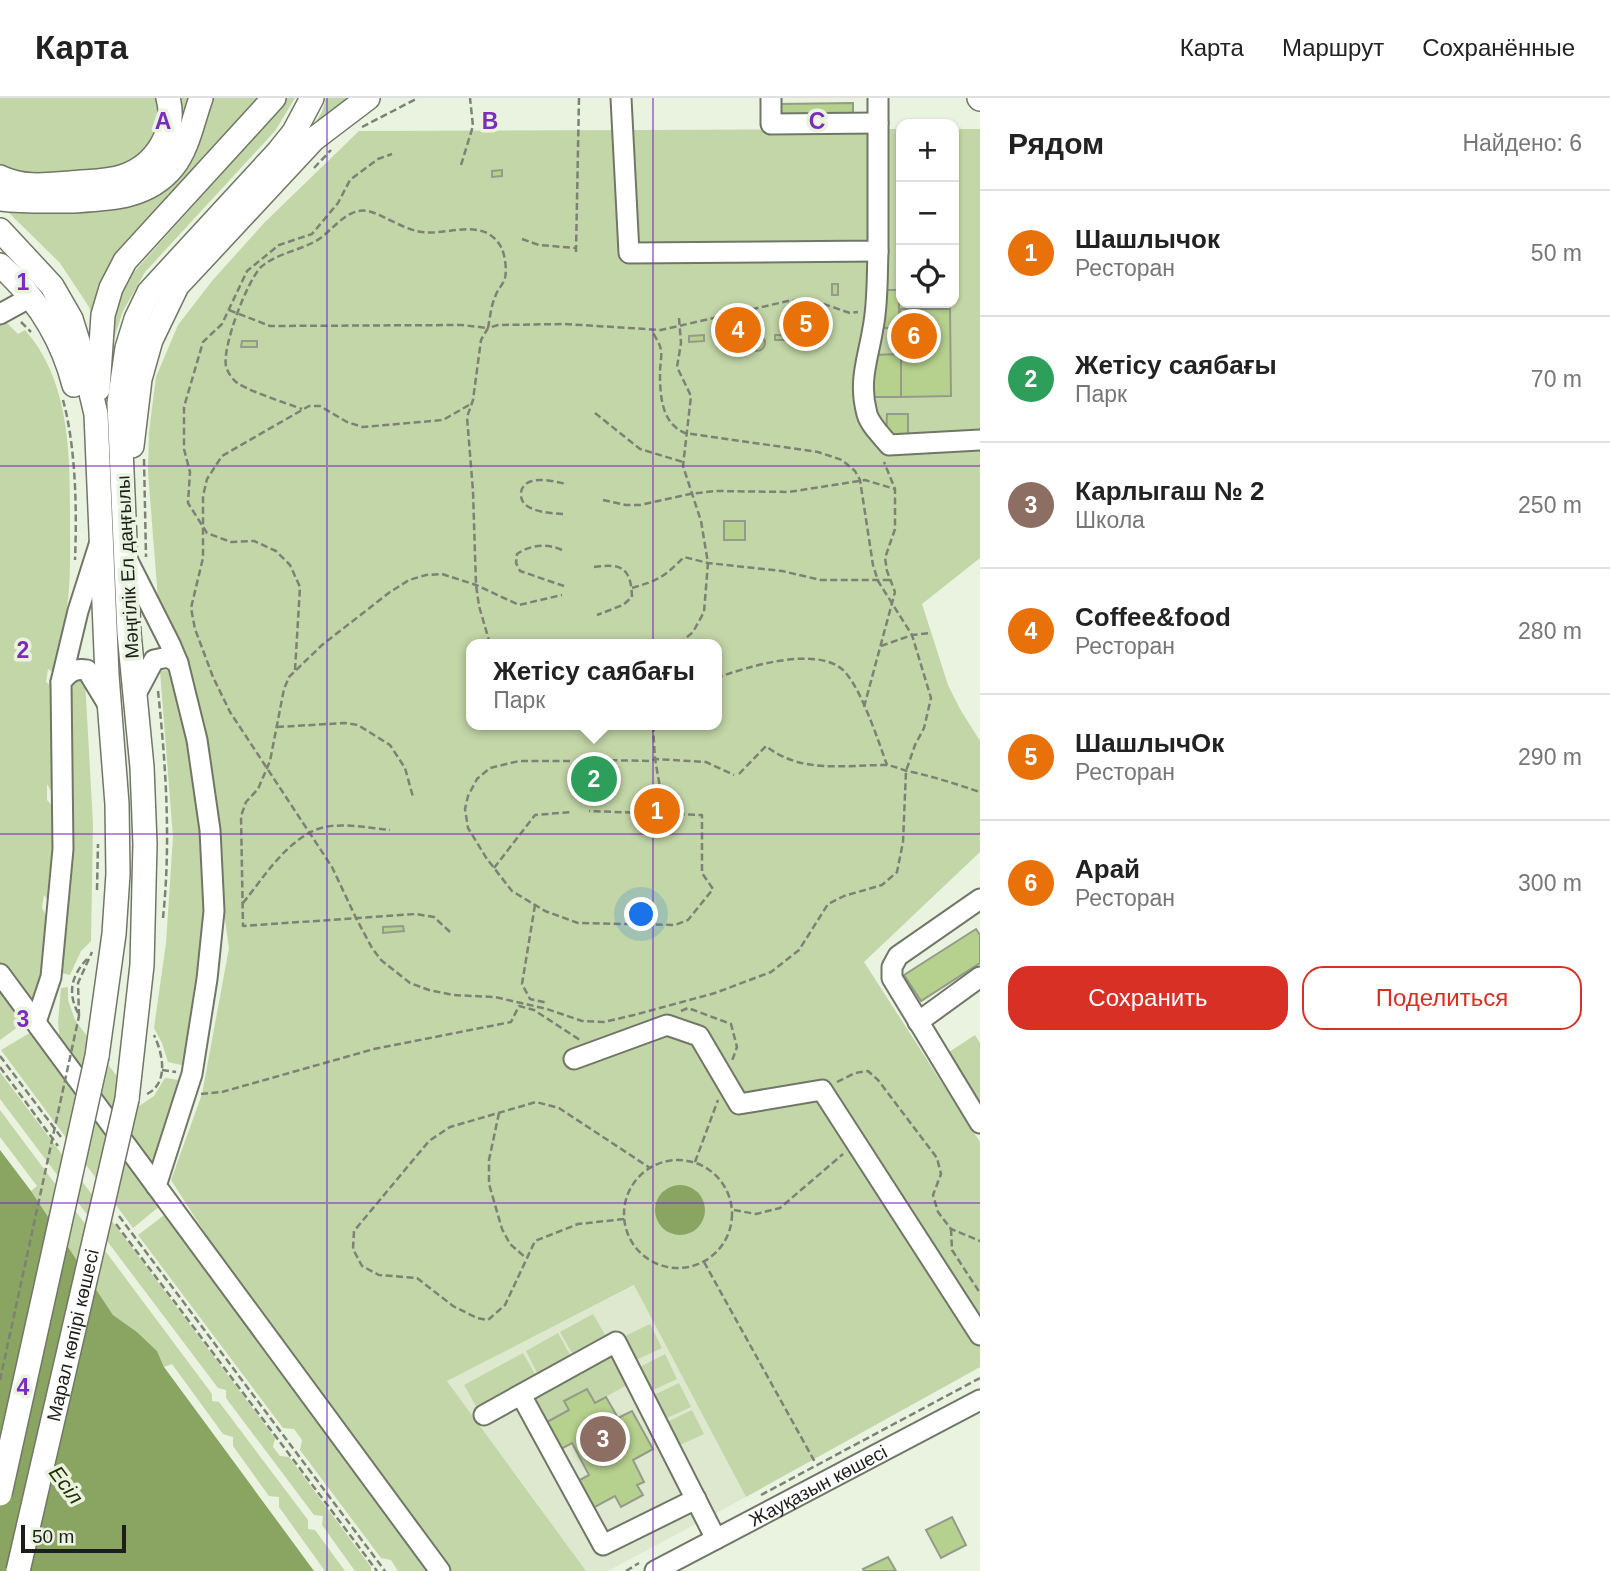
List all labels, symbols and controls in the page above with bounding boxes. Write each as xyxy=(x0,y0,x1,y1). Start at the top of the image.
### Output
text: Карта xyxy=(35,29,128,66)
text: Карта xyxy=(1180,34,1244,61)
text: Маршрут xyxy=(1282,34,1384,61)
text: Сохранённые xyxy=(1422,34,1575,61)
text: A xyxy=(155,108,171,134)
text: B xyxy=(482,108,498,134)
text: C xyxy=(809,108,825,134)
map controls xyxy=(896,119,959,308)
button: + xyxy=(896,119,959,182)
text: Рядом xyxy=(1008,127,1104,160)
text: Найдено: 6 xyxy=(1462,130,1582,156)
button: − xyxy=(896,182,959,245)
text: Шашлычок xyxy=(1075,224,1220,254)
text: 1 xyxy=(1025,240,1037,266)
text: 50 m xyxy=(1531,240,1582,266)
button: locate xyxy=(896,245,959,308)
text: Ресторан xyxy=(1075,255,1175,281)
text: 1 xyxy=(17,269,30,295)
pin: 5 xyxy=(783,298,829,350)
pin: 4 xyxy=(715,304,761,356)
pin: 6 xyxy=(891,310,937,362)
text: Жетісу саябағы xyxy=(1075,350,1277,380)
text: 2 xyxy=(1025,366,1037,392)
text: 70 m xyxy=(1531,366,1582,392)
text: Парк xyxy=(1075,381,1127,407)
street label: Мәңгілік Ел даңғылы xyxy=(112,475,143,659)
text: Карлыгаш № 2 xyxy=(1075,476,1264,506)
text: 3 xyxy=(1025,492,1037,518)
text: 250 m xyxy=(1518,492,1582,518)
text: Школа xyxy=(1075,507,1145,533)
text: Coffee&food xyxy=(1075,602,1231,632)
text: 4 xyxy=(1025,618,1037,644)
text: 280 m xyxy=(1518,618,1582,644)
text: Ресторан xyxy=(1075,633,1175,659)
text: 2 xyxy=(17,637,29,663)
popup xyxy=(466,639,722,730)
text: Жетісу саябағы xyxy=(493,656,695,686)
text: Парк xyxy=(493,687,545,713)
text: ШашлычОк xyxy=(1075,728,1224,758)
text: 5 xyxy=(1025,744,1037,770)
text: 290 m xyxy=(1518,744,1582,770)
pin: 2 xyxy=(571,753,617,805)
text: Ресторан xyxy=(1075,759,1175,785)
pin: 1 xyxy=(634,785,680,837)
text: Арай xyxy=(1075,854,1140,884)
text: 6 xyxy=(1025,870,1037,896)
text: 300 m xyxy=(1518,870,1582,896)
text: Ресторан xyxy=(1075,885,1175,911)
your location xyxy=(624,897,658,931)
button: Сохранить xyxy=(1008,966,1288,1030)
button: Поделиться xyxy=(1302,966,1582,1030)
text: 3 xyxy=(17,1006,29,1032)
street label: Марал көпірі көшесі xyxy=(43,1247,103,1423)
text: 4 xyxy=(17,1374,30,1400)
pin: 3 xyxy=(580,1413,626,1465)
street label: Жауқазын көшесі xyxy=(746,1441,891,1531)
water label: Есіл xyxy=(45,1461,88,1508)
scale bar xyxy=(21,1522,126,1554)
text: 50 m xyxy=(32,1526,74,1547)

